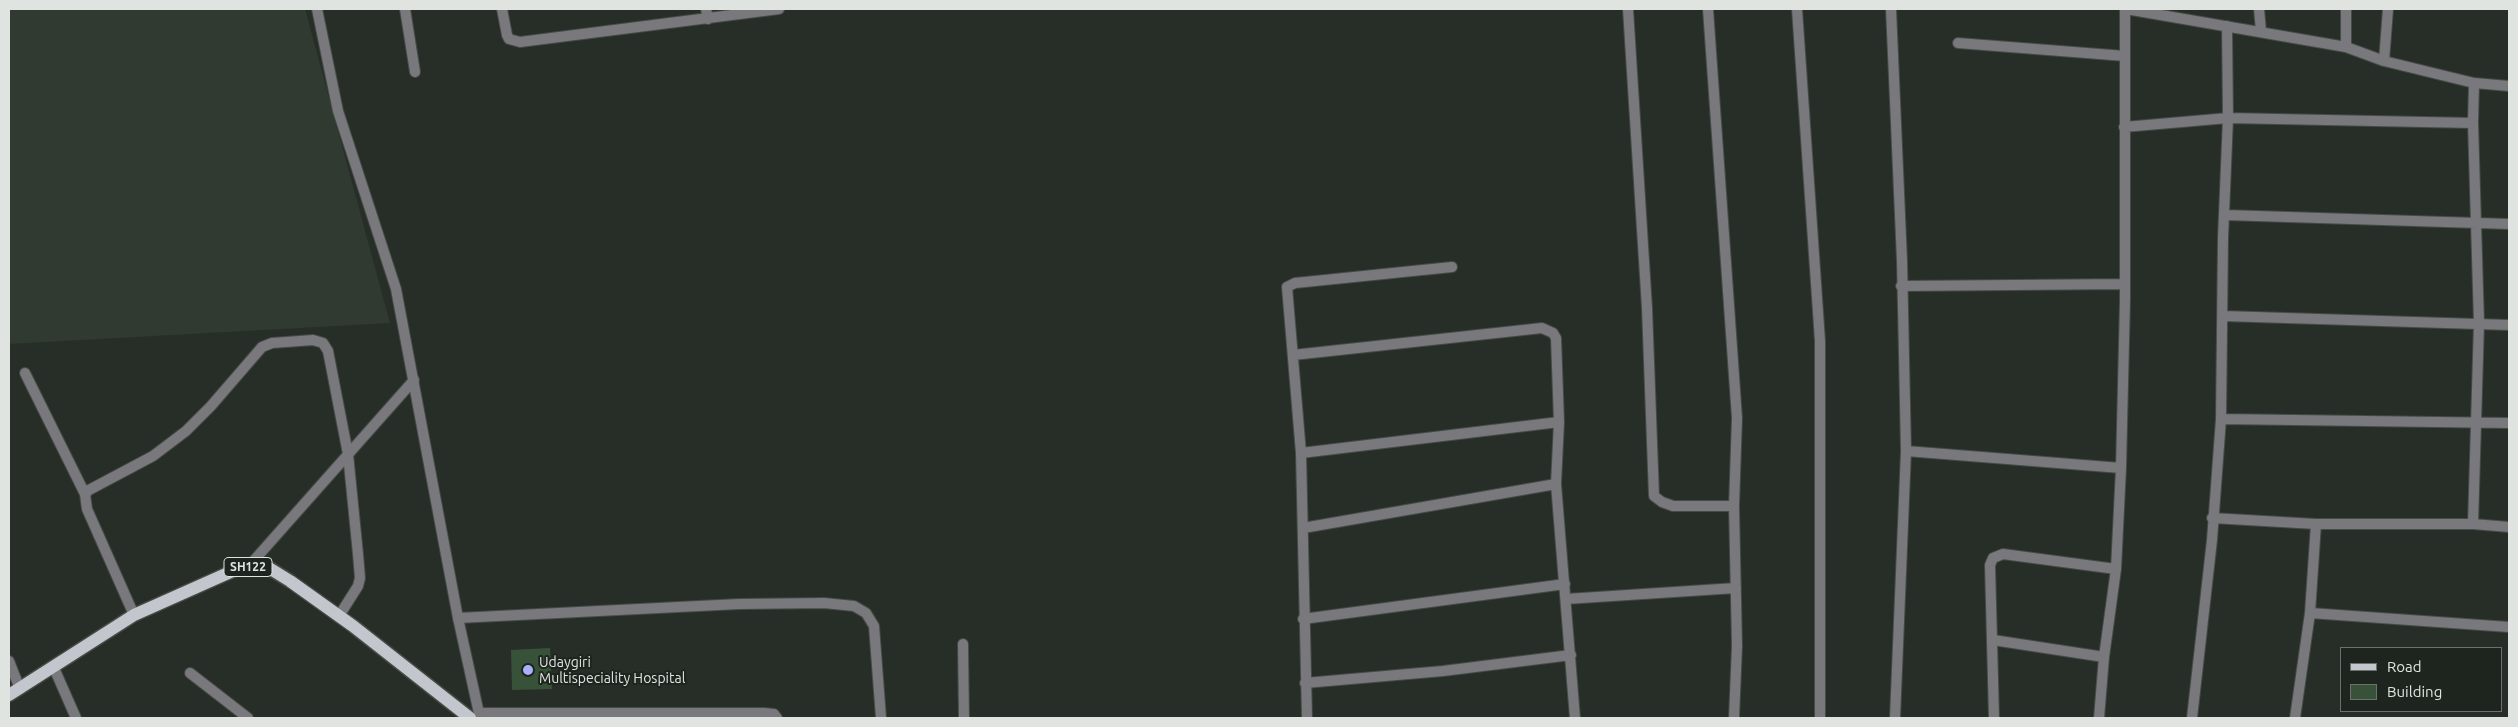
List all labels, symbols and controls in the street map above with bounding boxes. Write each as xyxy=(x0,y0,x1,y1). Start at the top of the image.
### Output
road number: SH122 xyxy=(224,558,272,576)
legend xyxy=(2340,647,2503,712)
place label: Udaygiri Multispeciality Hospital xyxy=(539,654,685,686)
text: Road xyxy=(2387,658,2422,675)
marker: Udaygiri Multispeciality Hospital xyxy=(521,663,535,677)
text: Building xyxy=(2387,683,2442,700)

